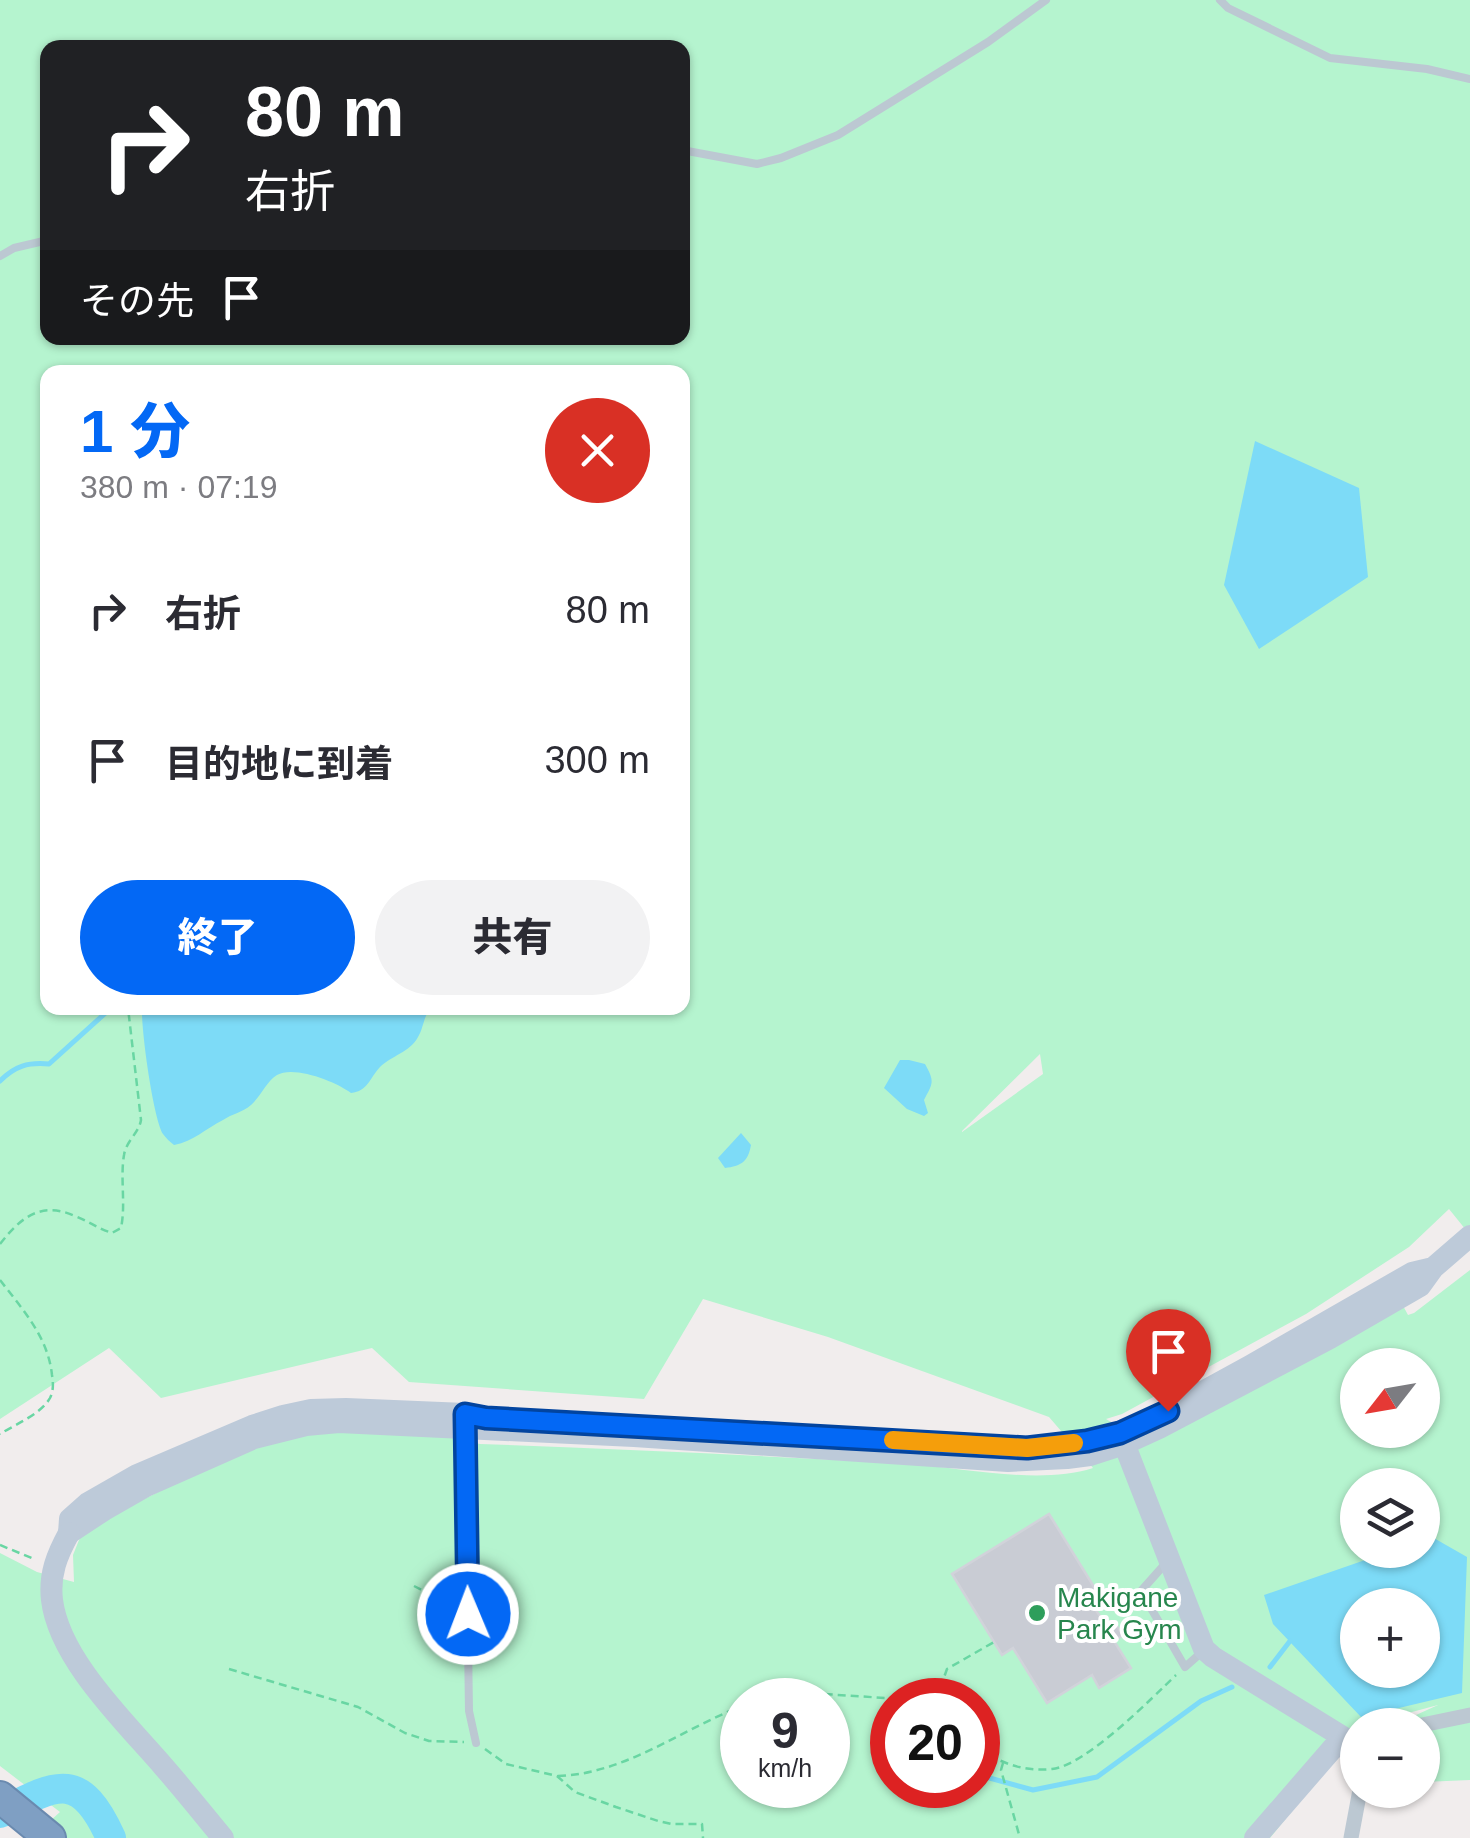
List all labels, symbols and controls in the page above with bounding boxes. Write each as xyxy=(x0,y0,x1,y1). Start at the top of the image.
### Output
text: 80 m xyxy=(245,73,405,151)
icon: right xyxy=(80,80,210,210)
text: 右折 xyxy=(245,166,335,217)
icon: arrive xyxy=(214,270,269,325)
text: その先 xyxy=(80,280,194,322)
text: 1 分 xyxy=(80,398,190,465)
button: close xyxy=(545,398,650,503)
text: 380 m · 07:19 xyxy=(80,469,277,505)
icon: right xyxy=(80,583,135,638)
text: 80 m xyxy=(566,589,650,631)
text: 右折 xyxy=(165,593,241,635)
icon: arrive xyxy=(80,733,135,788)
text: 300 m xyxy=(544,739,650,781)
text: 目的地に到着 xyxy=(165,743,393,785)
button: 終了 xyxy=(80,880,355,995)
button: 共有 xyxy=(375,880,650,995)
pin xyxy=(1126,1309,1211,1412)
icon: arrive xyxy=(1141,1324,1196,1379)
north arrow xyxy=(1340,1348,1440,1448)
map controls xyxy=(1340,1348,1440,1808)
button: layers xyxy=(1340,1468,1440,1568)
position arrow xyxy=(416,1562,520,1666)
place label: Makigane Park Gym xyxy=(1057,1582,1181,1645)
button: + xyxy=(1340,1588,1440,1688)
marker: Makigane Park Gym xyxy=(1026,1602,1048,1624)
speed limit sign: 20 xyxy=(870,1678,1000,1808)
text: 9 xyxy=(771,1703,799,1759)
button: − xyxy=(1340,1708,1440,1808)
text: km/h xyxy=(758,1754,812,1782)

